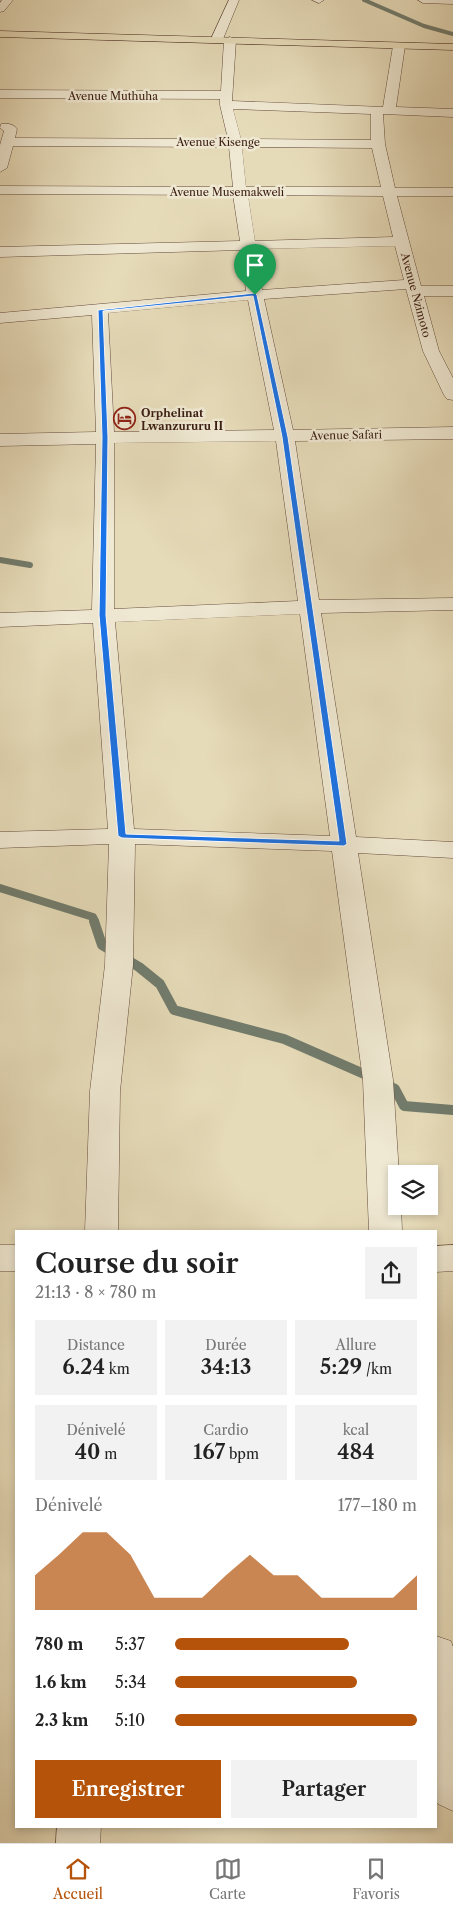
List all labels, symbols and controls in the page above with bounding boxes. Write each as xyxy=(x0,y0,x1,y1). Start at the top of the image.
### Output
street label: Avenue Muthuha xyxy=(67,89,158,103)
street label: Avenue Kisenge xyxy=(175,135,260,149)
street label: Avenue Musemakweli xyxy=(169,185,285,199)
pin xyxy=(234,244,276,295)
street label: Avenue Nzimoto xyxy=(398,250,434,339)
icon: arrive xyxy=(241,251,269,279)
place label: Orphelinat Lwanzururu II xyxy=(141,406,223,433)
hotel icon: Orphelinat Lwanzururu II xyxy=(113,407,137,431)
street label: Avenue Safari xyxy=(309,427,383,443)
map controls xyxy=(388,1165,438,1215)
button: layers xyxy=(388,1165,438,1215)
text: Course du soir xyxy=(35,1246,239,1280)
button: share xyxy=(365,1247,417,1299)
text: 21:13 · 8 × 780 m xyxy=(35,1282,156,1302)
text: Distance xyxy=(67,1336,125,1354)
text: Durée xyxy=(205,1336,247,1354)
text: Allure xyxy=(336,1336,376,1354)
text: 6.24 xyxy=(62,1354,105,1379)
text: 34:13 xyxy=(200,1354,252,1379)
text: 5:29 xyxy=(320,1354,362,1379)
text: km xyxy=(105,1360,130,1378)
text: /km xyxy=(362,1360,392,1378)
text: Dénivelé xyxy=(66,1421,126,1439)
text: Cardio xyxy=(203,1421,249,1439)
text: kcal xyxy=(343,1421,369,1439)
text: 40 xyxy=(75,1439,100,1464)
text: 167 xyxy=(193,1439,225,1464)
text: 484 xyxy=(337,1439,375,1464)
text: m xyxy=(100,1445,117,1463)
text: bpm xyxy=(225,1445,259,1463)
text: Dénivelé xyxy=(35,1495,103,1515)
text: 177–180 m xyxy=(338,1495,417,1515)
text: 780 m xyxy=(35,1634,83,1654)
text: 5:37 xyxy=(115,1634,145,1654)
text: 1.6 km xyxy=(35,1672,87,1692)
text: 5:34 xyxy=(115,1672,146,1692)
text: 2.3 km xyxy=(35,1710,88,1730)
text: 5:10 xyxy=(115,1710,145,1730)
button: Enregistrer xyxy=(35,1760,221,1818)
button: Partager xyxy=(231,1760,417,1818)
tab: Accueil xyxy=(53,1855,103,1903)
tab: Carte xyxy=(209,1855,246,1903)
tab: Favoris xyxy=(352,1855,400,1903)

